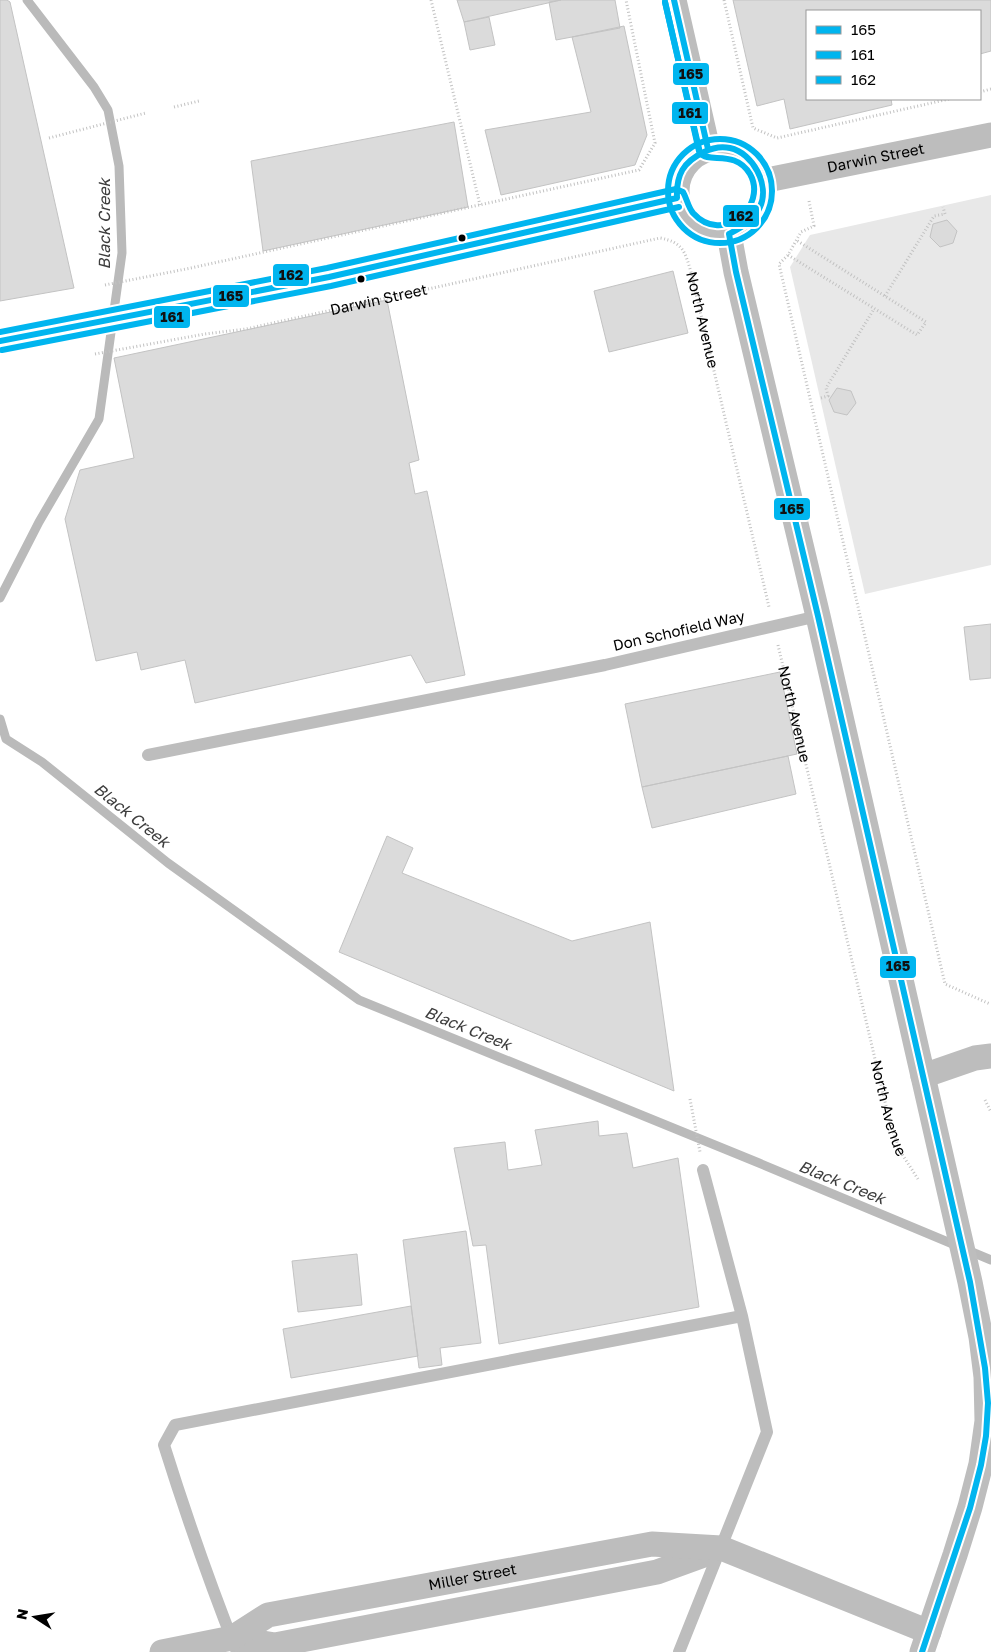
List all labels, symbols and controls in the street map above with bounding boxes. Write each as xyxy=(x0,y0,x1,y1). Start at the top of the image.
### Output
legend xyxy=(806,10,981,100)
text: 165 xyxy=(851,20,876,38)
text: 161 xyxy=(851,45,875,63)
line badge: 165 xyxy=(672,62,710,86)
text: 165 xyxy=(679,65,704,82)
text: 162 xyxy=(851,70,876,88)
line badge: 161 xyxy=(671,101,709,125)
text: 161 xyxy=(678,104,702,121)
street label: Darwin Street xyxy=(825,139,926,176)
water label: Black Creek xyxy=(94,176,114,270)
line badge: 162 xyxy=(722,204,760,228)
text: 162 xyxy=(729,207,754,224)
unlabelled marker xyxy=(457,233,467,243)
line badge: 162 xyxy=(272,263,310,287)
text: 162 xyxy=(279,266,304,283)
street label: North Avenue xyxy=(683,270,723,370)
unlabelled marker xyxy=(356,274,366,284)
street label: Darwin Street xyxy=(328,279,429,318)
line badge: 165 xyxy=(212,284,250,308)
text: 165 xyxy=(219,287,244,304)
line badge: 161 xyxy=(153,305,191,329)
text: 161 xyxy=(160,308,184,325)
line badge: 165 xyxy=(773,497,811,521)
text: 165 xyxy=(780,500,805,517)
street label: Don Schofield Way xyxy=(611,606,747,654)
street label: North Avenue xyxy=(775,664,815,764)
water label: Black Creek xyxy=(90,779,175,853)
line badge: 165 xyxy=(879,955,917,979)
text: 165 xyxy=(886,957,911,974)
water label: Black Creek xyxy=(422,1002,516,1055)
street label: North Avenue xyxy=(868,1058,911,1159)
water label: Black Creek xyxy=(796,1156,890,1209)
street label: Miller Street xyxy=(427,1559,518,1593)
north arrow xyxy=(10,1592,60,1642)
text: N xyxy=(12,1607,31,1621)

